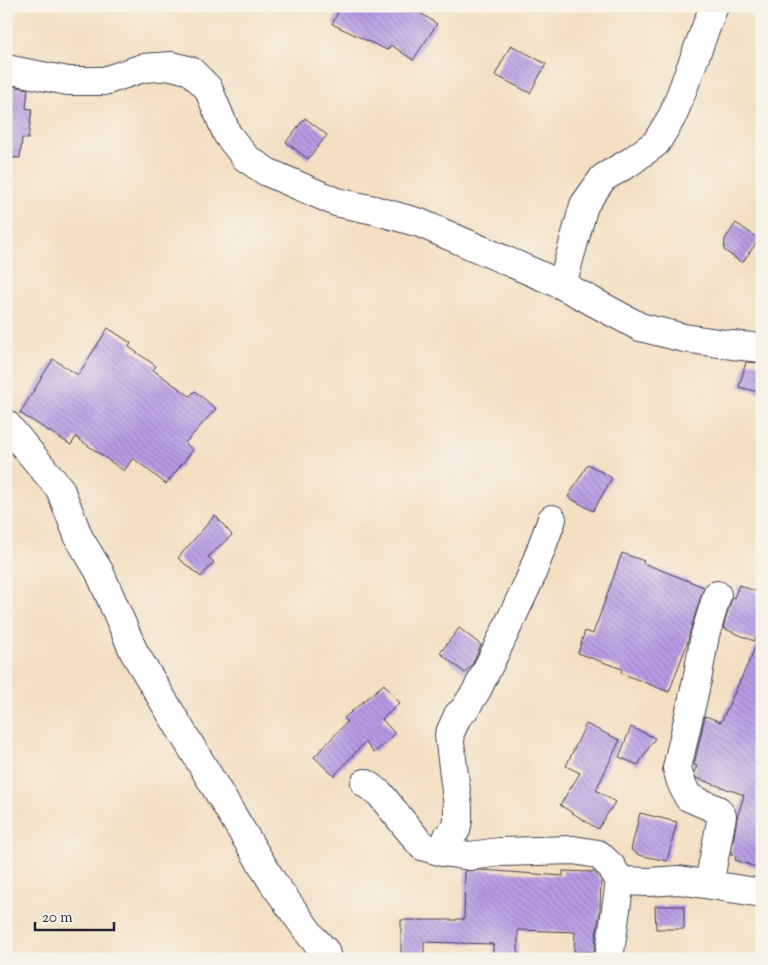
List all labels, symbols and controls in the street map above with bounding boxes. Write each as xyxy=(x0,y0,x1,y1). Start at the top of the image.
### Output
scale bar xyxy=(35,900,114,932)
text: 20 m xyxy=(42,908,73,929)

